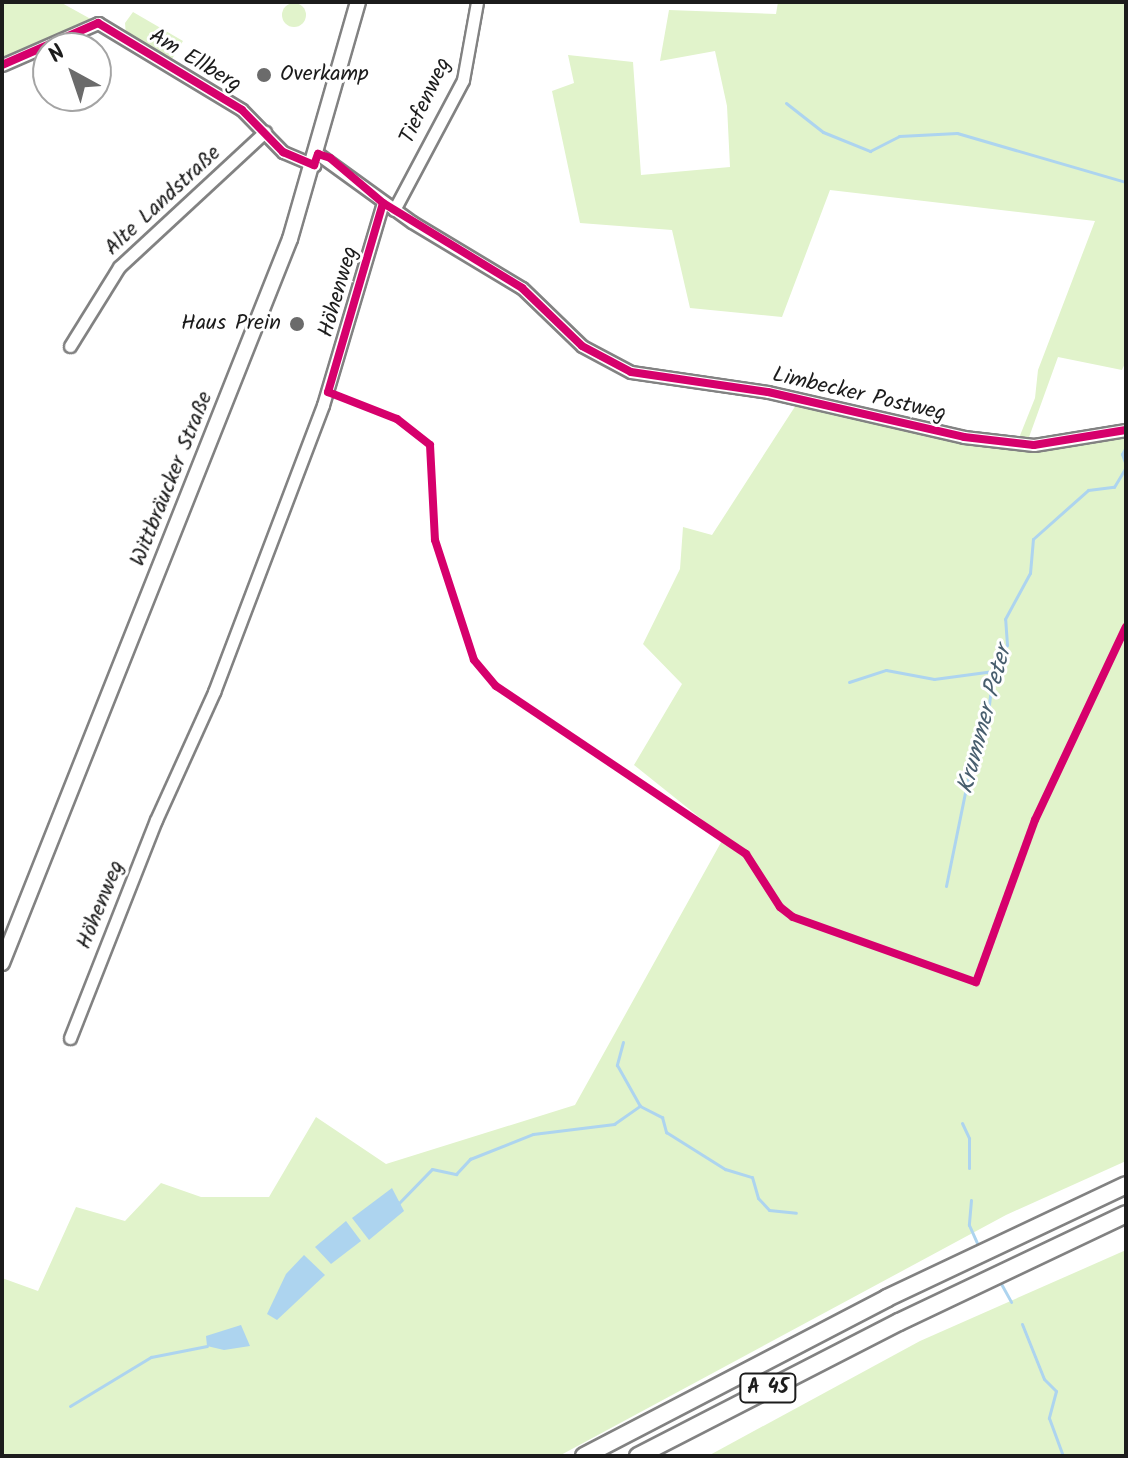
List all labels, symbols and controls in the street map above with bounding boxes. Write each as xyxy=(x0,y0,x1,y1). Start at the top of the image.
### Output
street label: Am Ellberg xyxy=(144,23,246,99)
north arrow xyxy=(32,32,112,112)
text: N xyxy=(41,37,74,73)
street label: Tiefenweg xyxy=(395,54,457,148)
place label: Overkamp xyxy=(280,62,369,88)
marker: Overkamp xyxy=(255,66,273,84)
street label: Alte Landstraße xyxy=(99,140,227,262)
street label: Höhenweg xyxy=(313,244,365,340)
place label: Haus Prein xyxy=(181,311,281,337)
marker: Haus Prein xyxy=(288,315,306,333)
street label: Limbecker Postweg xyxy=(770,362,948,428)
street label: Wittbräucker Straße xyxy=(125,388,219,570)
water label: Krummer Peter xyxy=(951,643,1019,797)
street label: Höhenweg xyxy=(71,857,131,953)
road number: A 45 xyxy=(738,1372,798,1404)

